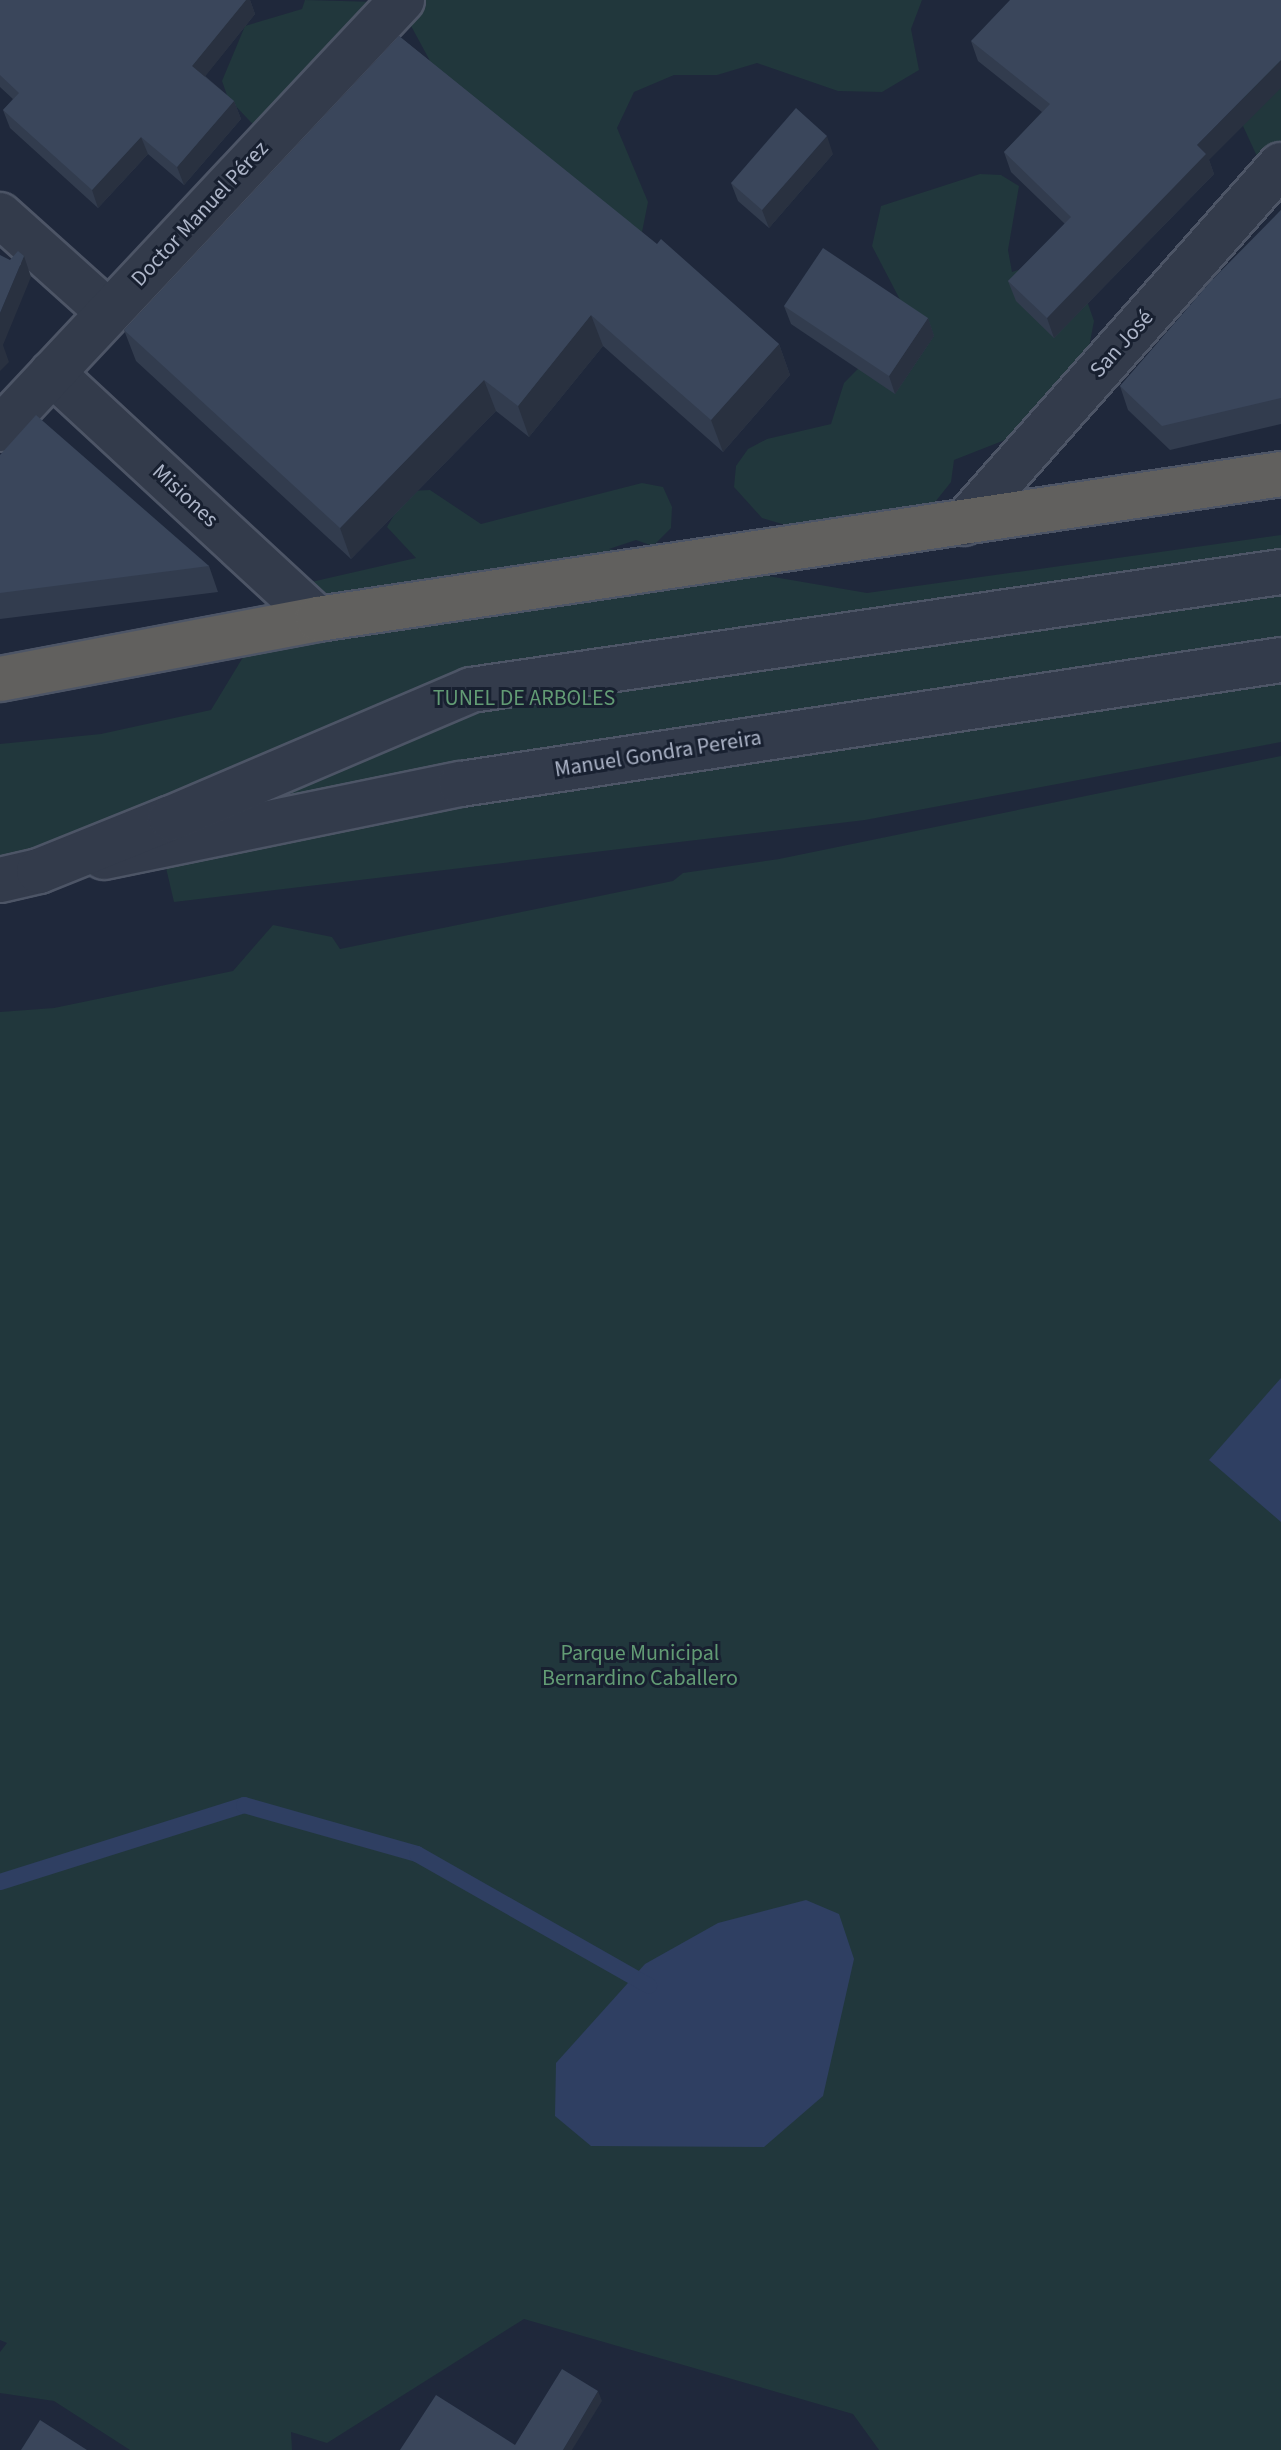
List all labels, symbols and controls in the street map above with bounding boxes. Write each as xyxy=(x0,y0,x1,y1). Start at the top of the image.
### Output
street label: Doctor Manuel Pérez xyxy=(126,136,274,292)
street label: San José xyxy=(1085,305,1159,383)
street label: Misiones xyxy=(147,459,223,533)
park label: TUNEL DE ARBOLES xyxy=(433,686,615,712)
street label: Manuel Gondra Pereira xyxy=(553,725,763,783)
park label: Parque Municipal Bernardino Caballero xyxy=(542,1640,738,1692)

